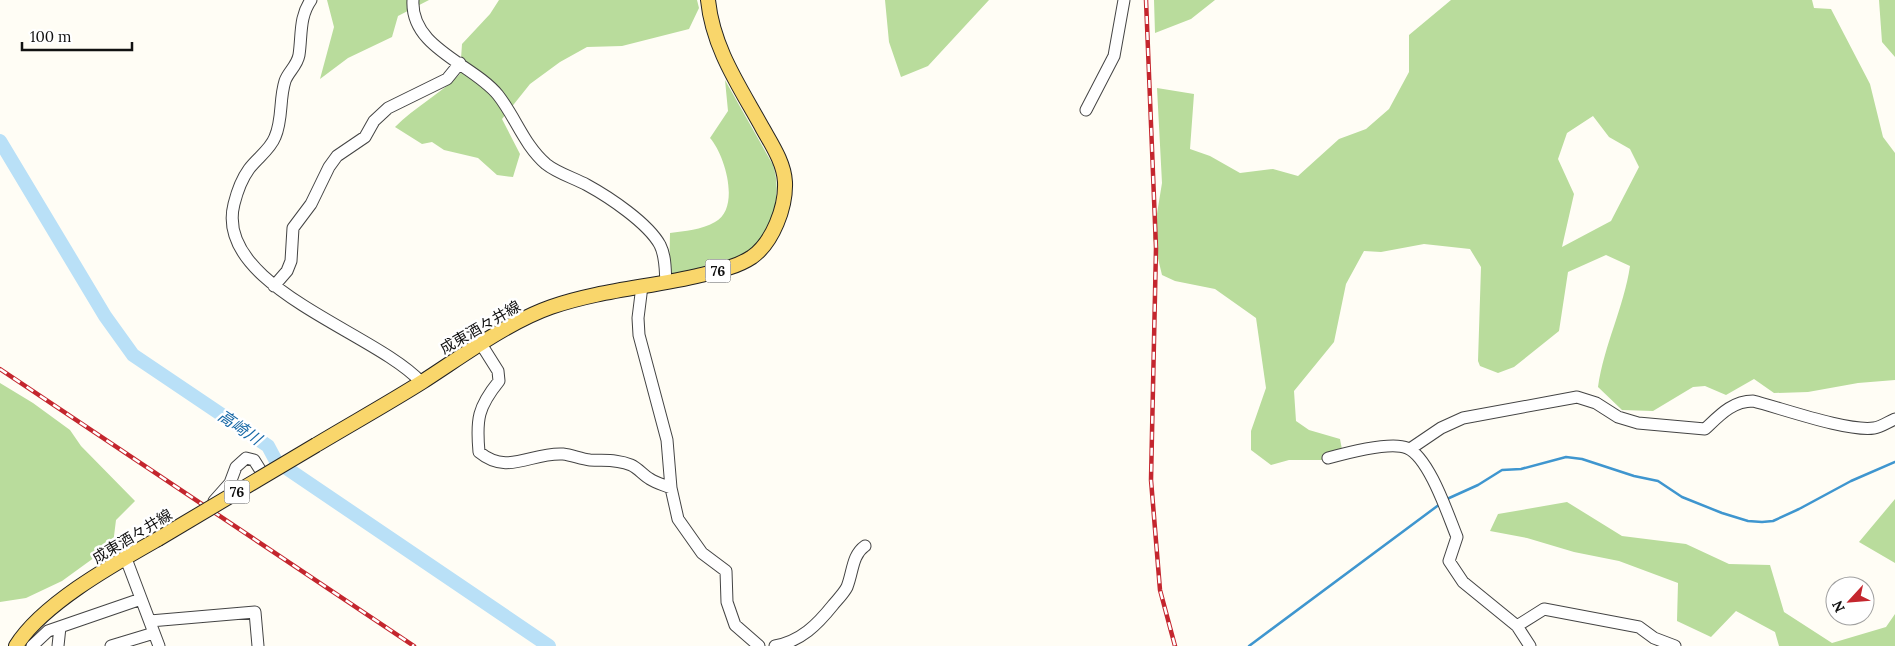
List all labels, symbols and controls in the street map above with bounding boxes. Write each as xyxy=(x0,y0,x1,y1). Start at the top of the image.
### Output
scale bar xyxy=(22,20,132,52)
text: 100 m xyxy=(30,27,71,46)
road number: 76 xyxy=(706,260,730,282)
street label: 成東酒々井線 xyxy=(436,296,524,358)
water label: 高崎川 xyxy=(215,405,267,450)
road number: 76 xyxy=(224,481,250,504)
street label: 成東酒々井線 xyxy=(89,505,175,567)
north arrow xyxy=(1825,576,1875,626)
text: N xyxy=(1828,598,1849,616)

